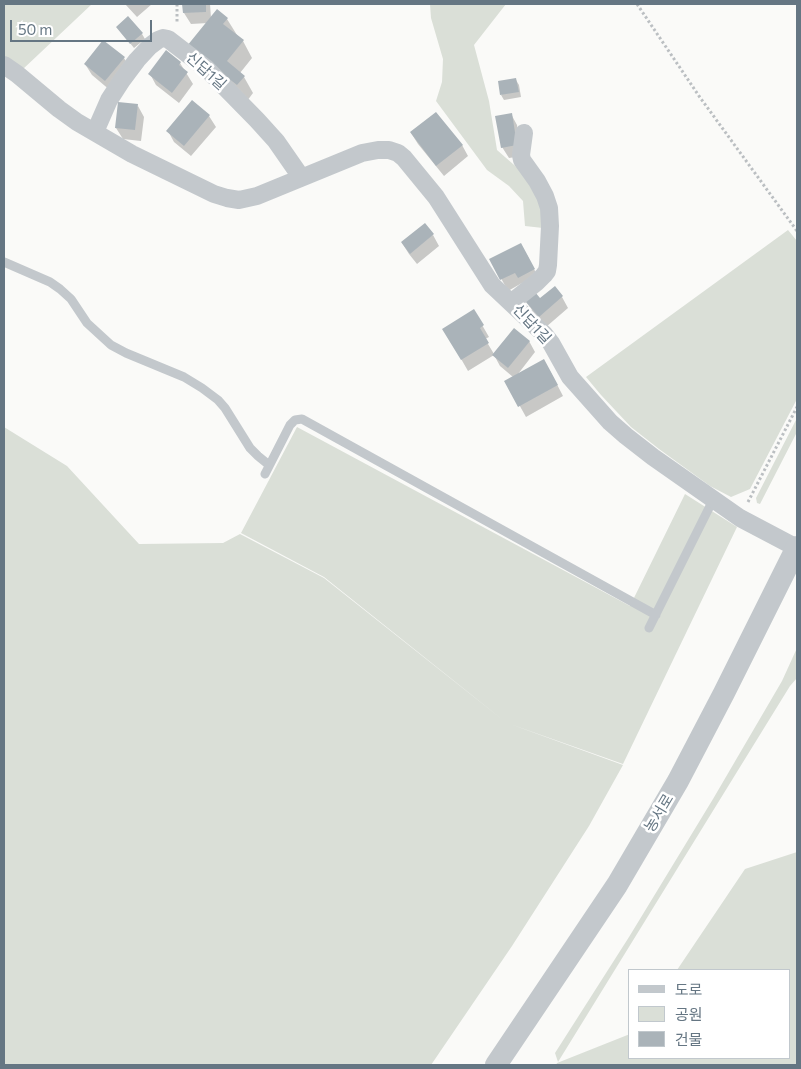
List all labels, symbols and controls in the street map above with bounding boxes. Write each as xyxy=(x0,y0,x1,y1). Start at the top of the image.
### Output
scale bar xyxy=(12,10,155,42)
text: 50 m xyxy=(18,20,52,38)
street label: 신답1길 xyxy=(182,48,230,94)
street label: 신답1길 xyxy=(509,300,555,348)
street label: 농서로 xyxy=(641,791,677,835)
legend xyxy=(628,969,791,1059)
text: 도로 xyxy=(675,980,703,998)
text: 공원 xyxy=(675,1005,703,1023)
text: 건물 xyxy=(675,1030,703,1048)

